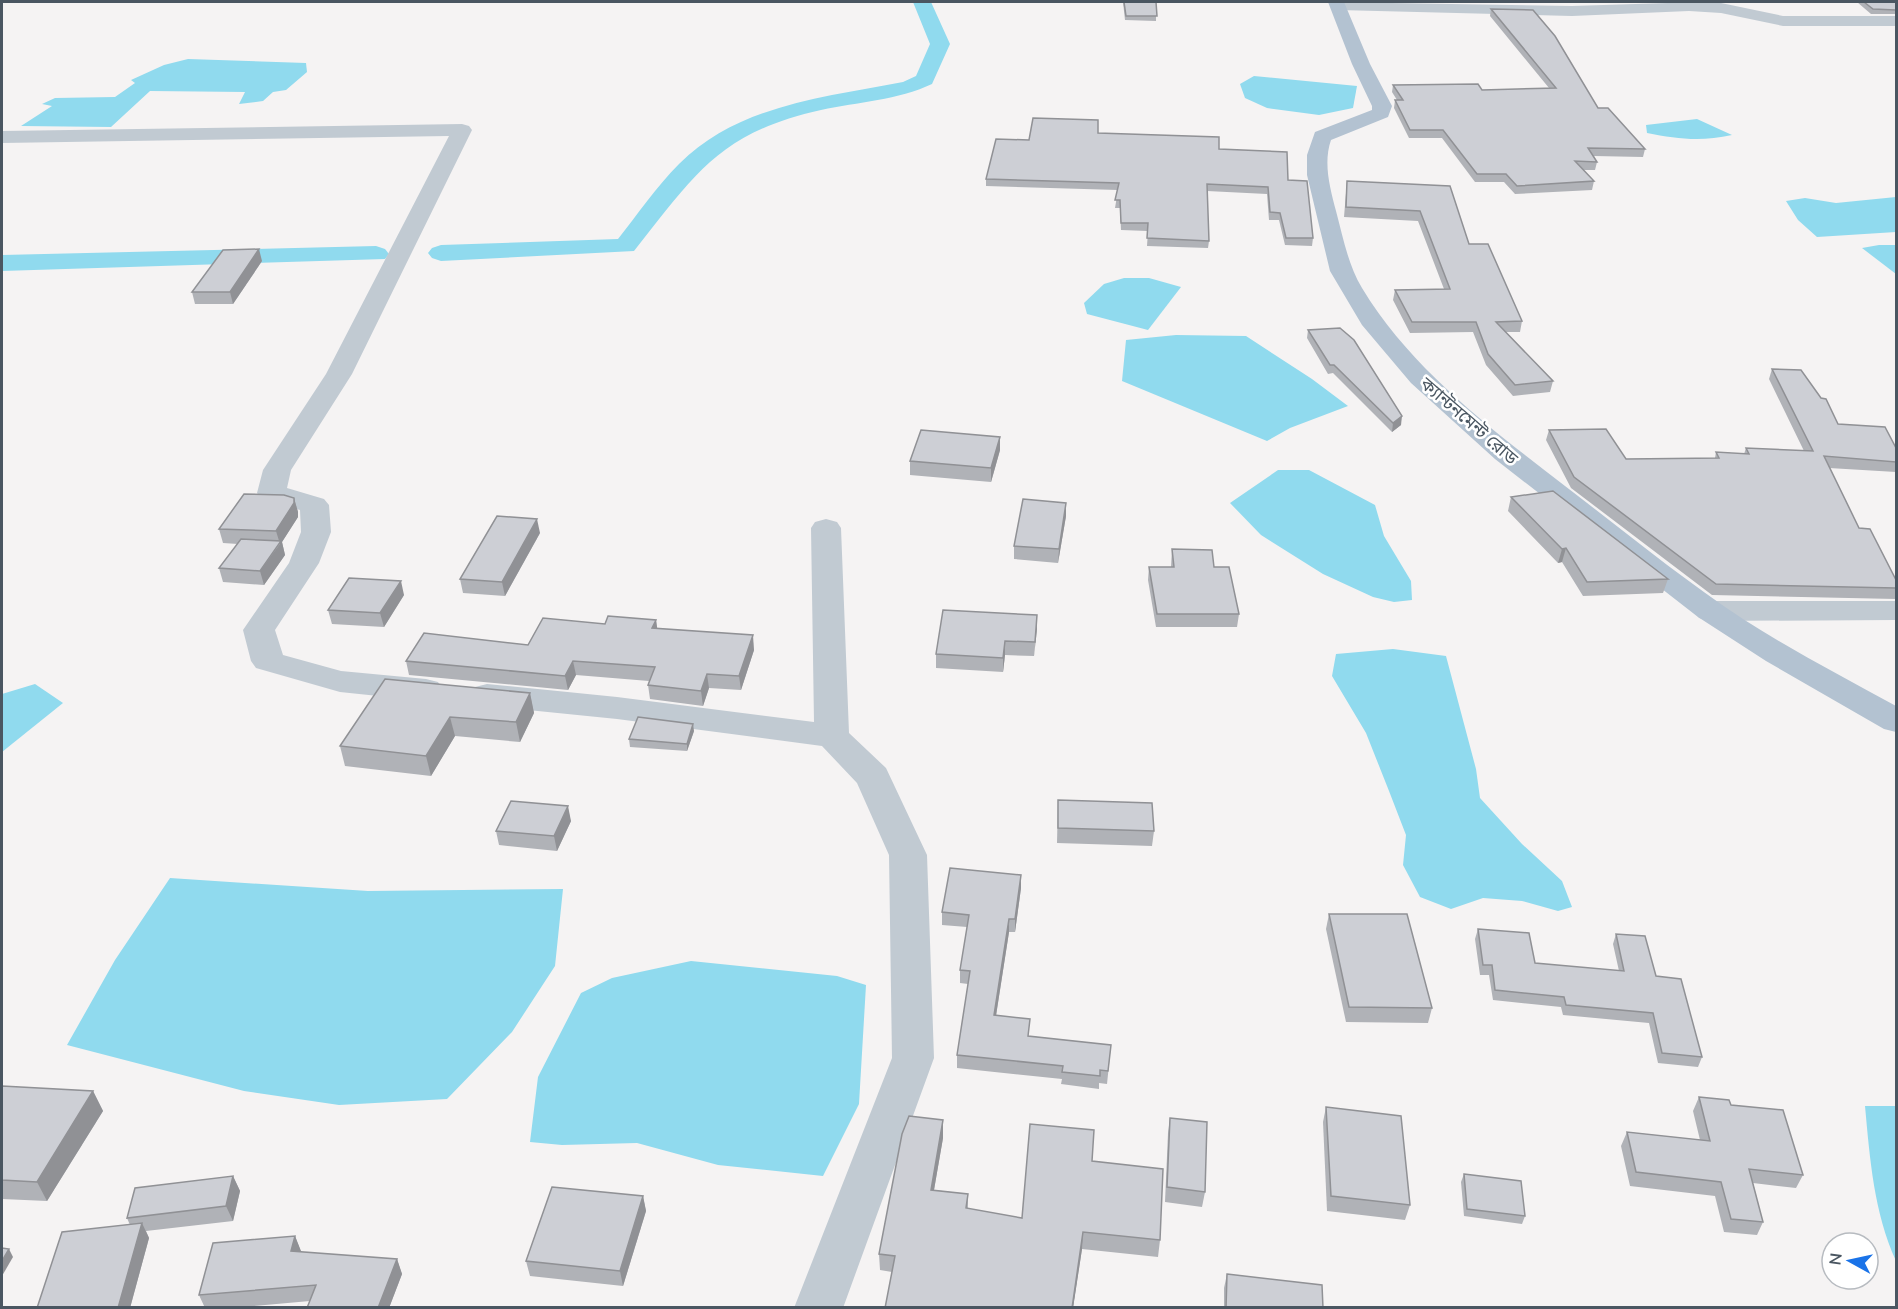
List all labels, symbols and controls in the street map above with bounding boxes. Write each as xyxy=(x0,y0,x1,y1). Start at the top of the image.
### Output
street label: ক্যান্টনমেন্ট রোড xyxy=(1414,371,1523,470)
north arrow xyxy=(1820,1231,1880,1291)
text: N xyxy=(1824,1252,1848,1267)

